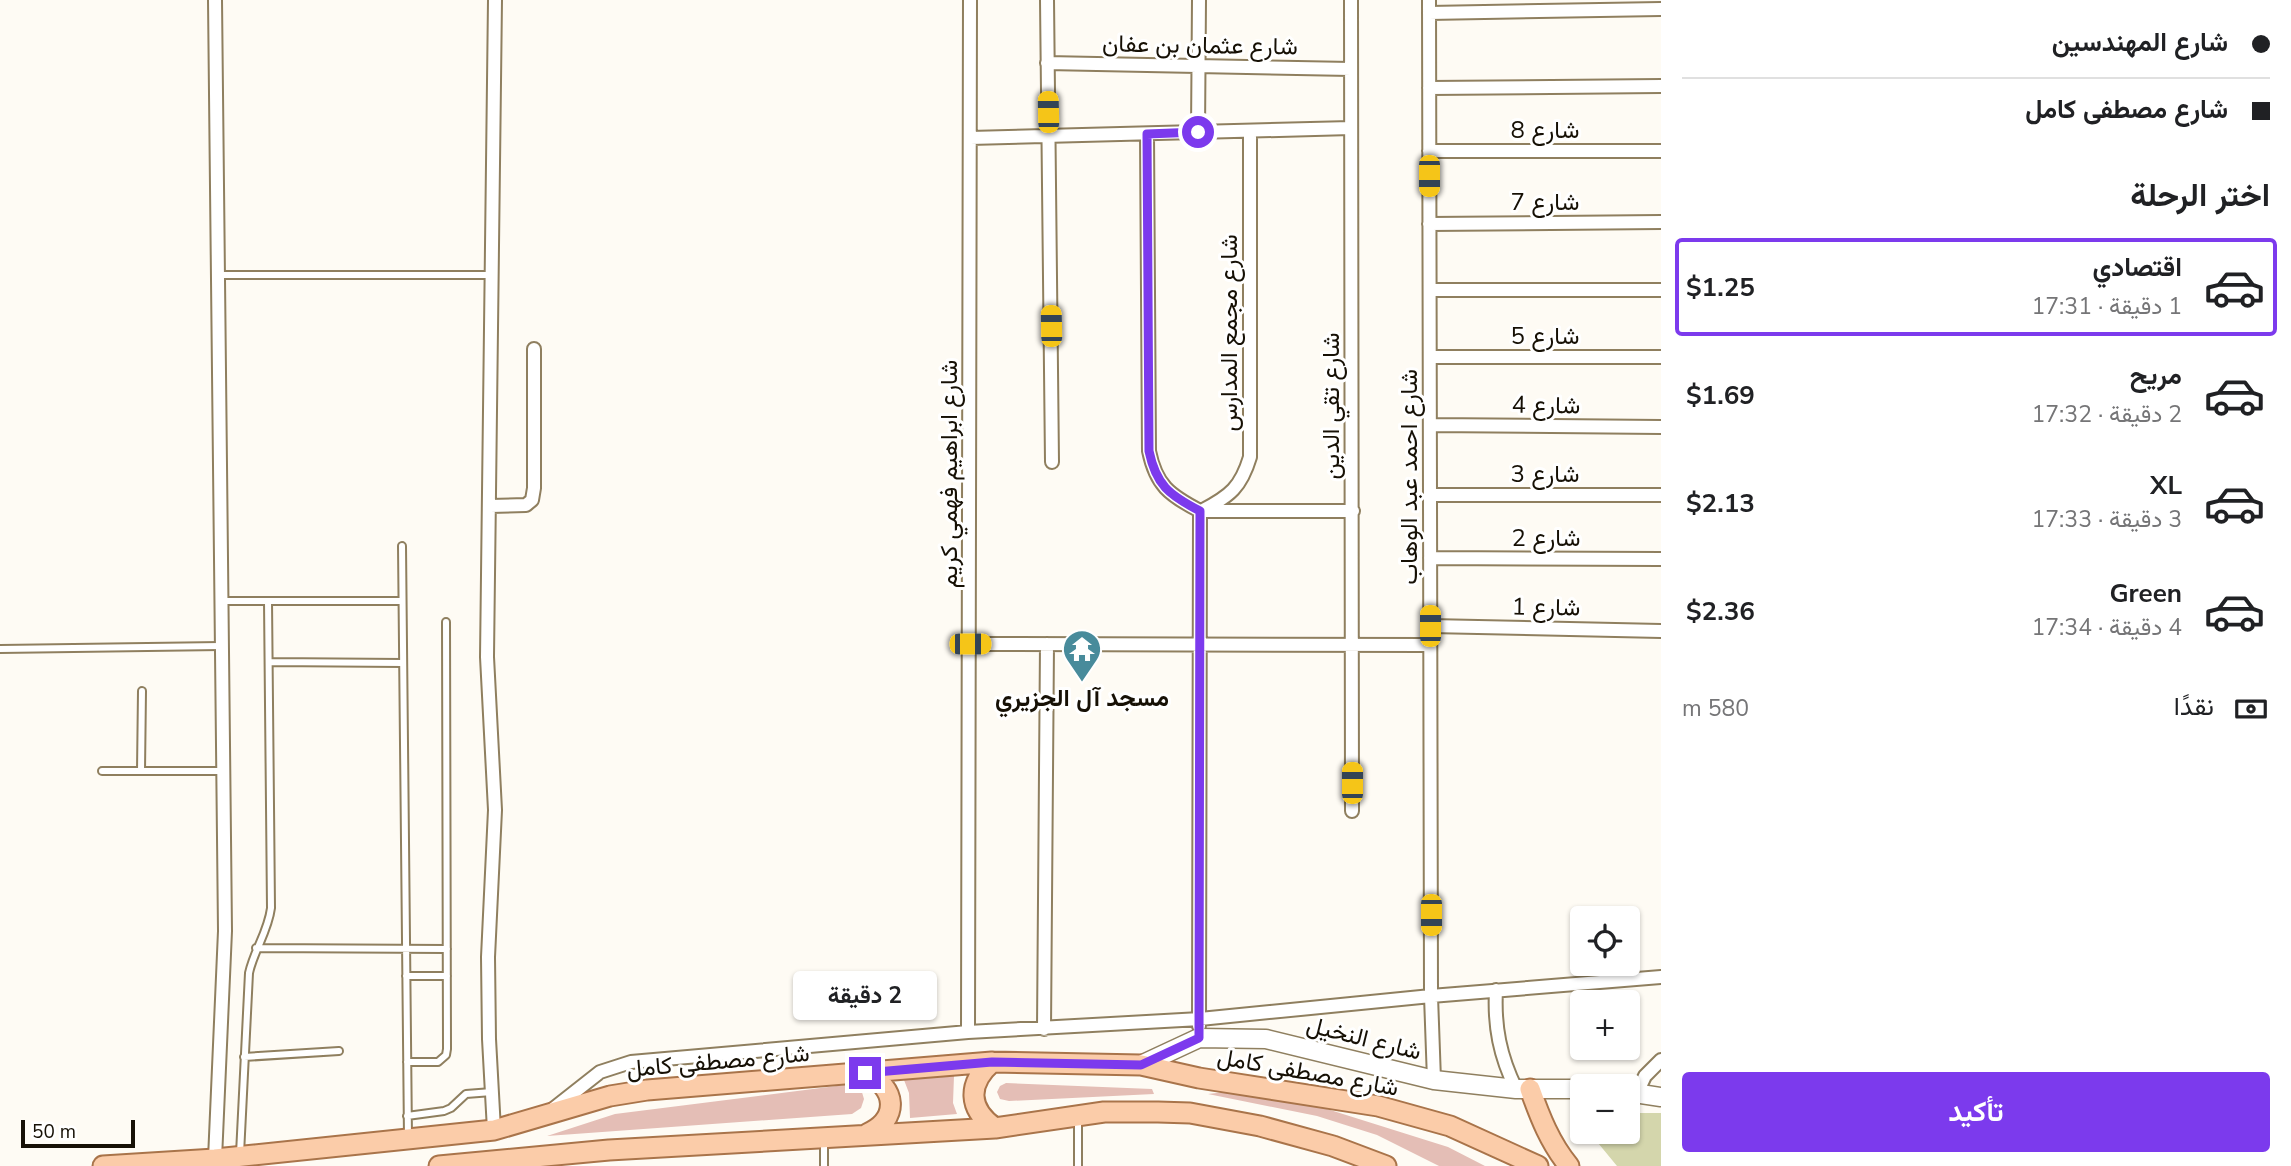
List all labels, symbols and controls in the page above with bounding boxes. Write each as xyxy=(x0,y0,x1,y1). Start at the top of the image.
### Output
text: شارع المهندسين xyxy=(2052,25,2228,60)
street label: شارع عثمان بن عفان xyxy=(1102,27,1298,63)
car xyxy=(1038,91,1059,133)
text: شارع مصطفى كامل xyxy=(2025,92,2228,127)
street label: شارع 8 xyxy=(1511,114,1579,146)
route start xyxy=(1182,116,1214,148)
car xyxy=(1419,155,1440,197)
text: اختر الرحلة xyxy=(2130,174,2270,217)
street label: شارع 7 xyxy=(1511,186,1579,218)
street label: شارع مجمع المدارس xyxy=(1213,234,1246,432)
text: اقتصادي xyxy=(2093,250,2182,285)
icon: car xyxy=(2203,256,2266,319)
text: $1.25 xyxy=(1686,270,1755,305)
text: 1 دقيقة · 17:31 xyxy=(2032,291,2182,322)
car xyxy=(1041,305,1062,347)
street label: شارع 5 xyxy=(1511,320,1579,352)
street label: شارع تقي الدين xyxy=(1315,333,1350,479)
text: مريح xyxy=(2130,358,2182,393)
street label: شارع ابراهيم فهمي كريم xyxy=(933,360,968,588)
icon: car xyxy=(2203,364,2266,427)
street label: شارع احمد عبد الوهاب xyxy=(1393,369,1425,585)
text: $1.69 xyxy=(1686,378,1755,413)
street label: شارع 4 xyxy=(1511,388,1581,422)
text: 2 دقيقة · 17:32 xyxy=(2032,399,2182,430)
street label: شارع 3 xyxy=(1511,458,1579,490)
text: XL xyxy=(2150,468,2182,503)
icon: car xyxy=(2203,472,2266,535)
text: $2.13 xyxy=(1686,486,1755,521)
text: 3 دقيقة · 17:33 xyxy=(2032,504,2182,535)
street label: شارع 2 xyxy=(1512,522,1580,554)
text: Green xyxy=(2109,576,2182,611)
icon: car xyxy=(2203,580,2266,643)
street label: شارع 1 xyxy=(1511,590,1581,624)
text: $2.36 xyxy=(1686,594,1755,629)
car xyxy=(1420,605,1441,647)
text: 4 دقيقة · 17:34 xyxy=(2032,612,2182,643)
temple icon: مسجد آل الجزيري xyxy=(1061,628,1103,683)
car xyxy=(950,634,992,655)
place label: مسجد آل الجزيري xyxy=(995,682,1169,718)
text: نقدًا xyxy=(2174,689,2214,724)
icon: cash xyxy=(2232,690,2270,728)
text: 580 m xyxy=(1682,693,1749,724)
car xyxy=(1342,762,1363,804)
car xyxy=(1421,894,1442,936)
map controls xyxy=(1570,906,1640,1144)
button: locate xyxy=(1570,906,1640,976)
callout: 2 دقيقة xyxy=(793,972,937,1020)
text: 2 دقيقة xyxy=(828,980,902,1011)
button: + xyxy=(1570,990,1640,1060)
street label: شارع النخيل xyxy=(1303,1008,1425,1068)
street label: شارع مصطفى كامل xyxy=(625,1037,811,1085)
street label: شارع مصطفى كامل xyxy=(1215,1040,1401,1104)
route end xyxy=(849,1057,881,1089)
button: تأكيد xyxy=(1682,1072,2270,1152)
button: − xyxy=(1570,1074,1640,1144)
scale bar xyxy=(21,1117,135,1149)
text: 50 m xyxy=(32,1119,76,1145)

